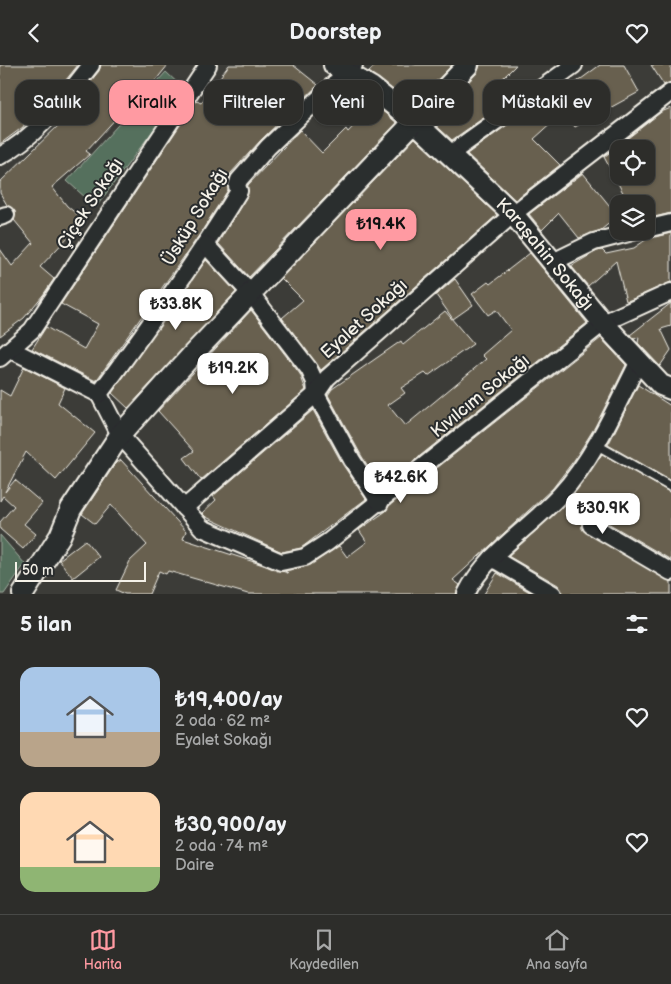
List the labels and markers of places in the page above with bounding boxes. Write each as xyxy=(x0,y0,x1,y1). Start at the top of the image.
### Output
pin: ₺19.4K xyxy=(340,209,422,251)
pin: ₺33.8K xyxy=(135,289,217,331)
pin: ₺19.2K xyxy=(192,353,274,395)
pin: ₺42.6K xyxy=(360,461,442,504)
pin: ₺30.9K xyxy=(562,493,644,535)

